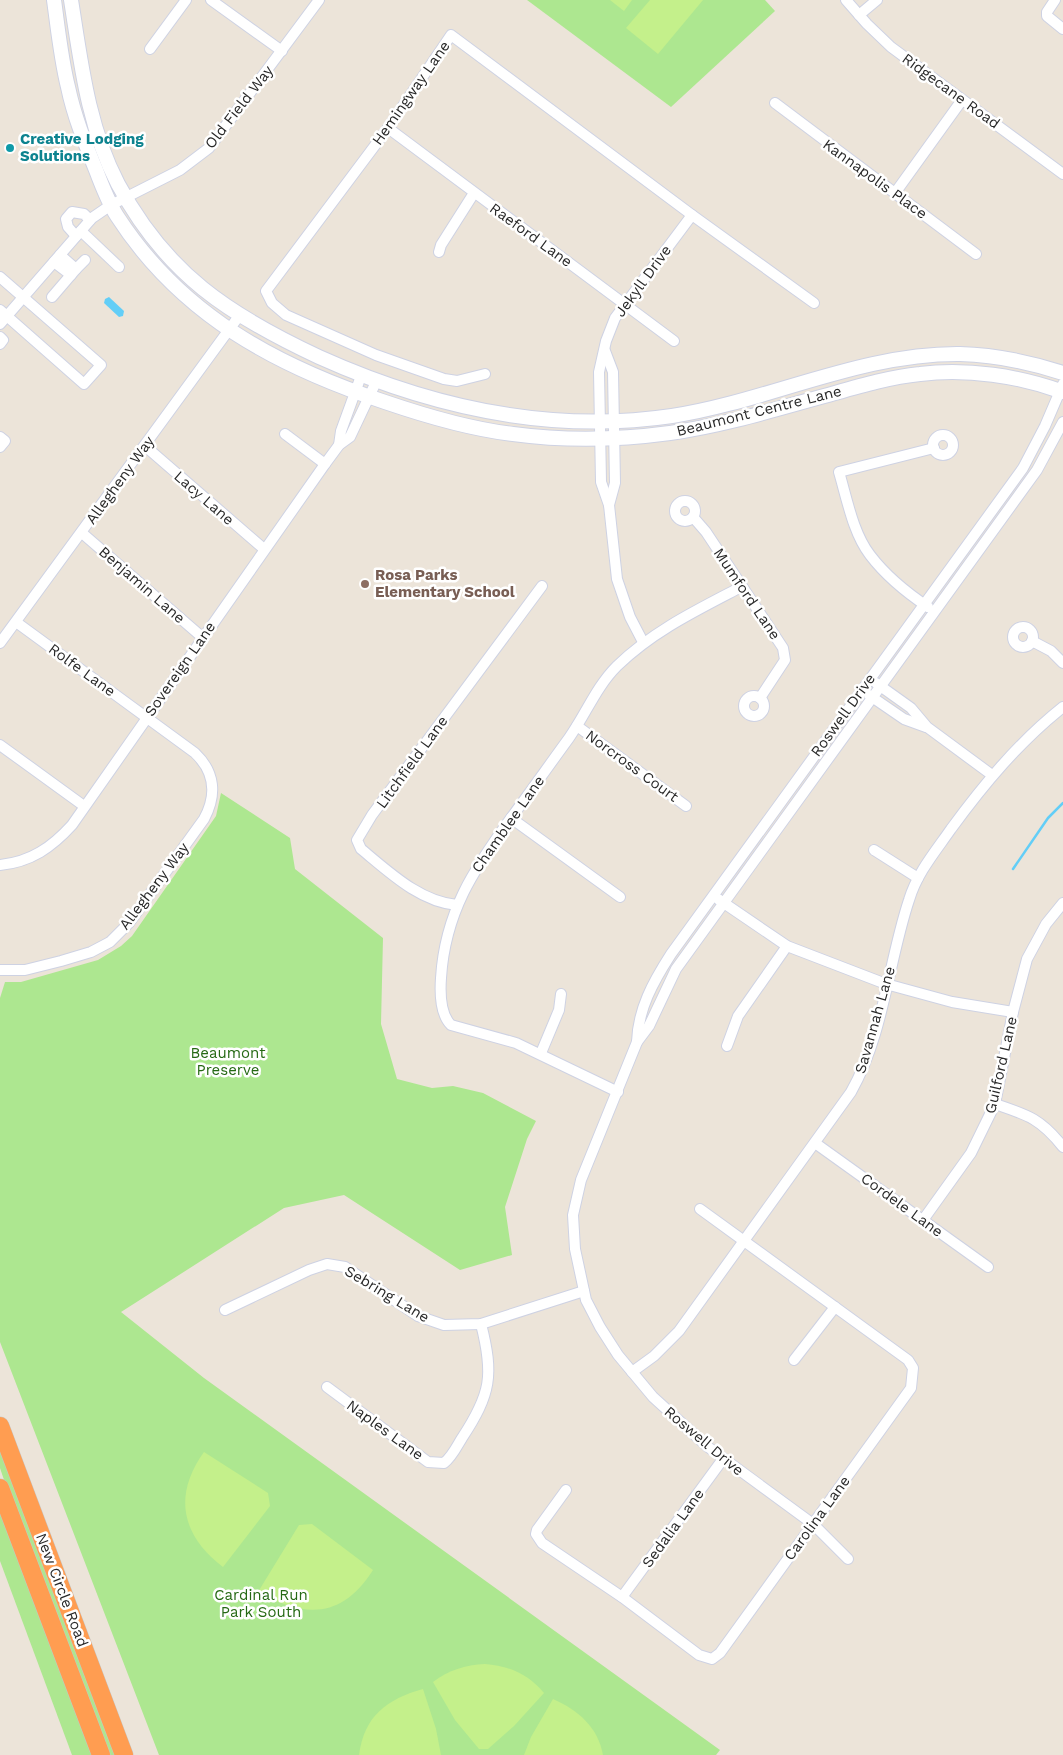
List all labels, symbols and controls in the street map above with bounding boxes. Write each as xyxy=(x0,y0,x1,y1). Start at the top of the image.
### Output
street label: Hemingway Lane xyxy=(368,37,454,149)
street label: Ridgecane Road xyxy=(899,49,1003,133)
street label: Old Field Way xyxy=(201,62,277,152)
place label: Creative Lodging Solutions xyxy=(20,130,144,165)
street label: Kannapolis Place xyxy=(819,135,931,223)
marker: Creative Lodging Solutions xyxy=(4,142,16,154)
street label: Raeford Lane xyxy=(486,199,576,271)
street label: Jekyll Drive xyxy=(611,242,675,320)
street label: Beaumont Centre Lane xyxy=(675,382,843,440)
street label: Allegheny Way xyxy=(82,432,158,528)
street label: Lacy Lane xyxy=(170,467,238,529)
street label: Benjamin Lane xyxy=(95,543,189,627)
street label: Mumford Lane xyxy=(710,545,784,643)
place label: Rosa Parks Elementary School xyxy=(375,566,515,601)
marker: Rosa Parks Elementary School xyxy=(359,578,371,590)
street label: Sovereign Lane xyxy=(141,618,219,720)
street label: Rolfe Lane xyxy=(45,640,119,700)
street label: Roswell Drive xyxy=(807,670,879,760)
street label: Litchfield Lane xyxy=(372,712,452,812)
street label: Norcross Court xyxy=(582,726,683,806)
street label: Chamblee Lane xyxy=(468,772,548,876)
street label: Allegheny Way xyxy=(115,839,193,933)
street label: Savannah Lane xyxy=(851,964,899,1076)
street label: Guilford Lane xyxy=(981,1015,1021,1115)
park label: Beaumont Preserve xyxy=(191,1044,266,1079)
street label: Cordele Lane xyxy=(857,1169,947,1241)
street label: Sebring Lane xyxy=(341,1262,433,1326)
street label: Naples Lane xyxy=(343,1396,427,1464)
street label: Roswell Drive xyxy=(661,1403,747,1479)
street label: Carolina Lane xyxy=(780,1472,854,1564)
street label: Sedalia Lane xyxy=(638,1485,708,1571)
street label: New Circle Road xyxy=(32,1531,92,1649)
park label: Cardinal Run Park South xyxy=(214,1586,308,1621)

